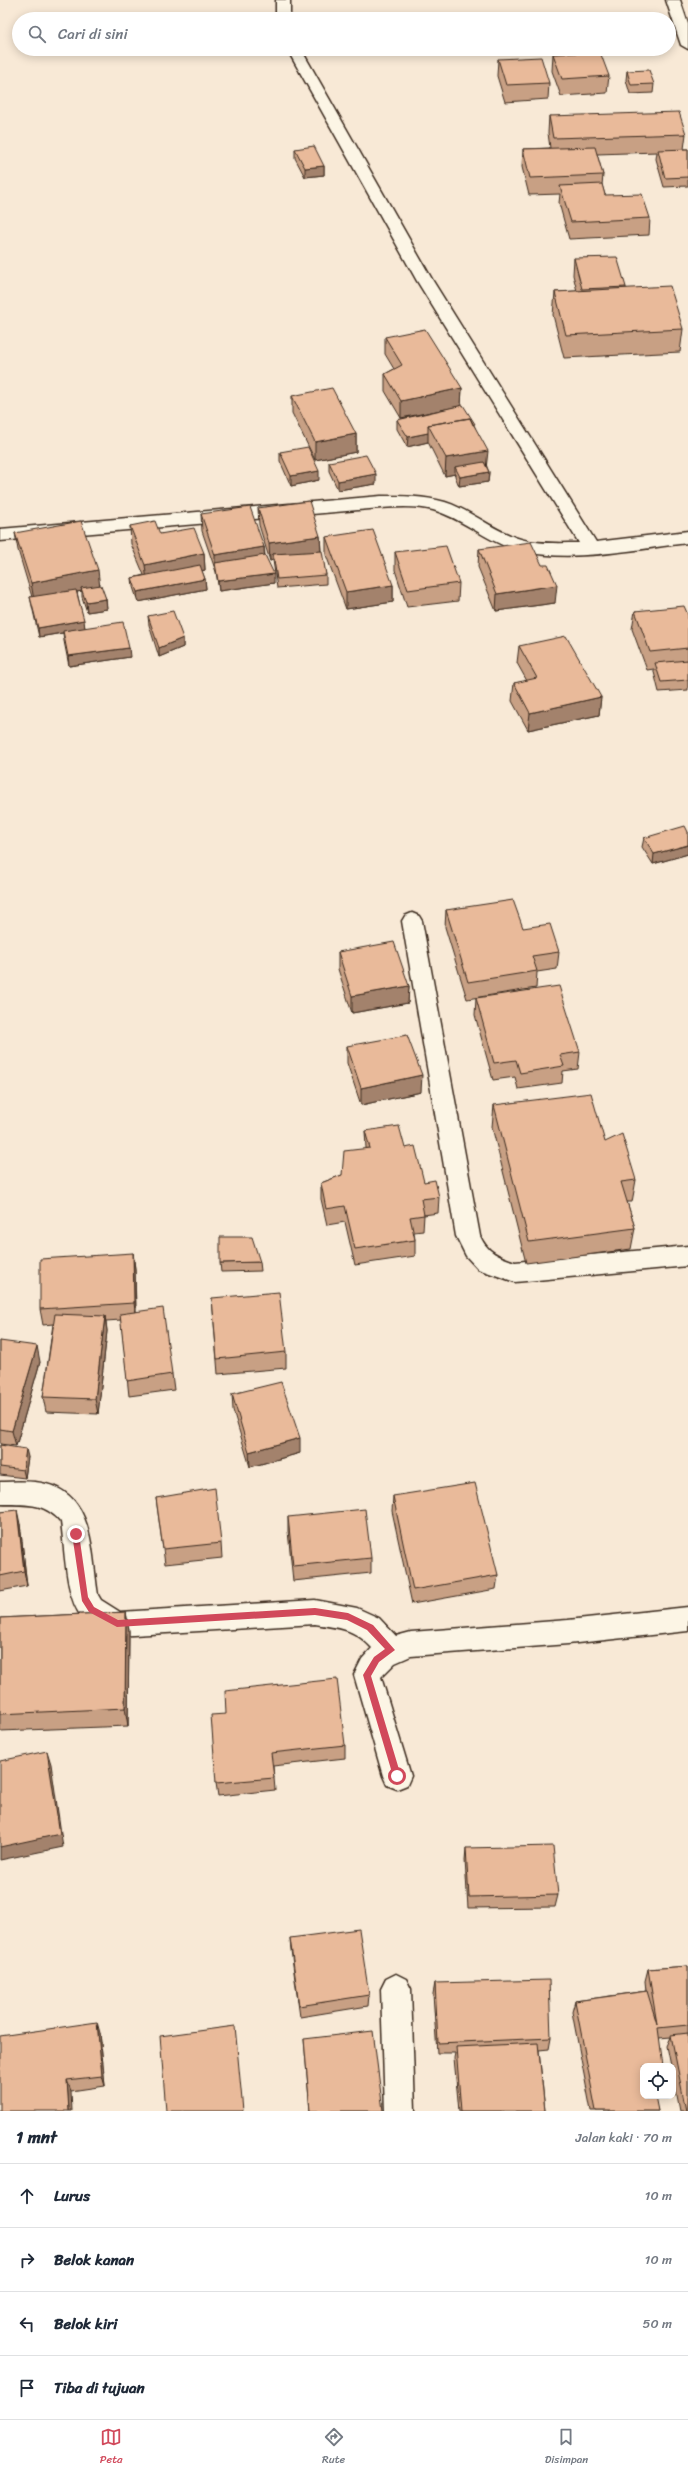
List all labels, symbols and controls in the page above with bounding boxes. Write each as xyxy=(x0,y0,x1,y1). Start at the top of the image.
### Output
search box xyxy=(12,12,676,56)
text: Cari di sini xyxy=(58,21,128,47)
icon: search xyxy=(26,23,48,45)
route end xyxy=(67,1525,85,1543)
route start xyxy=(388,1767,406,1785)
map controls xyxy=(640,2063,676,2099)
button: locate xyxy=(640,2063,676,2099)
text: 1 mnt xyxy=(16,2122,57,2152)
text: Jalan kaki · 70 m xyxy=(576,2126,672,2149)
text: Lurus xyxy=(54,2183,90,2209)
text: 10 m xyxy=(645,2184,672,2207)
icon: ahead xyxy=(16,2185,38,2207)
text: Belok kanan xyxy=(54,2247,134,2273)
text: 10 m xyxy=(645,2248,672,2271)
icon: right xyxy=(16,2249,38,2271)
text: Belok kiri xyxy=(54,2311,117,2337)
text: 50 m xyxy=(642,2312,672,2335)
icon: left xyxy=(16,2313,38,2335)
text: Tiba di tujuan xyxy=(54,2375,145,2401)
icon: arrive xyxy=(16,2377,38,2399)
tab: Peta xyxy=(100,2426,122,2469)
tab: Rute xyxy=(322,2426,345,2469)
tab: Disimpan xyxy=(545,2426,588,2469)

